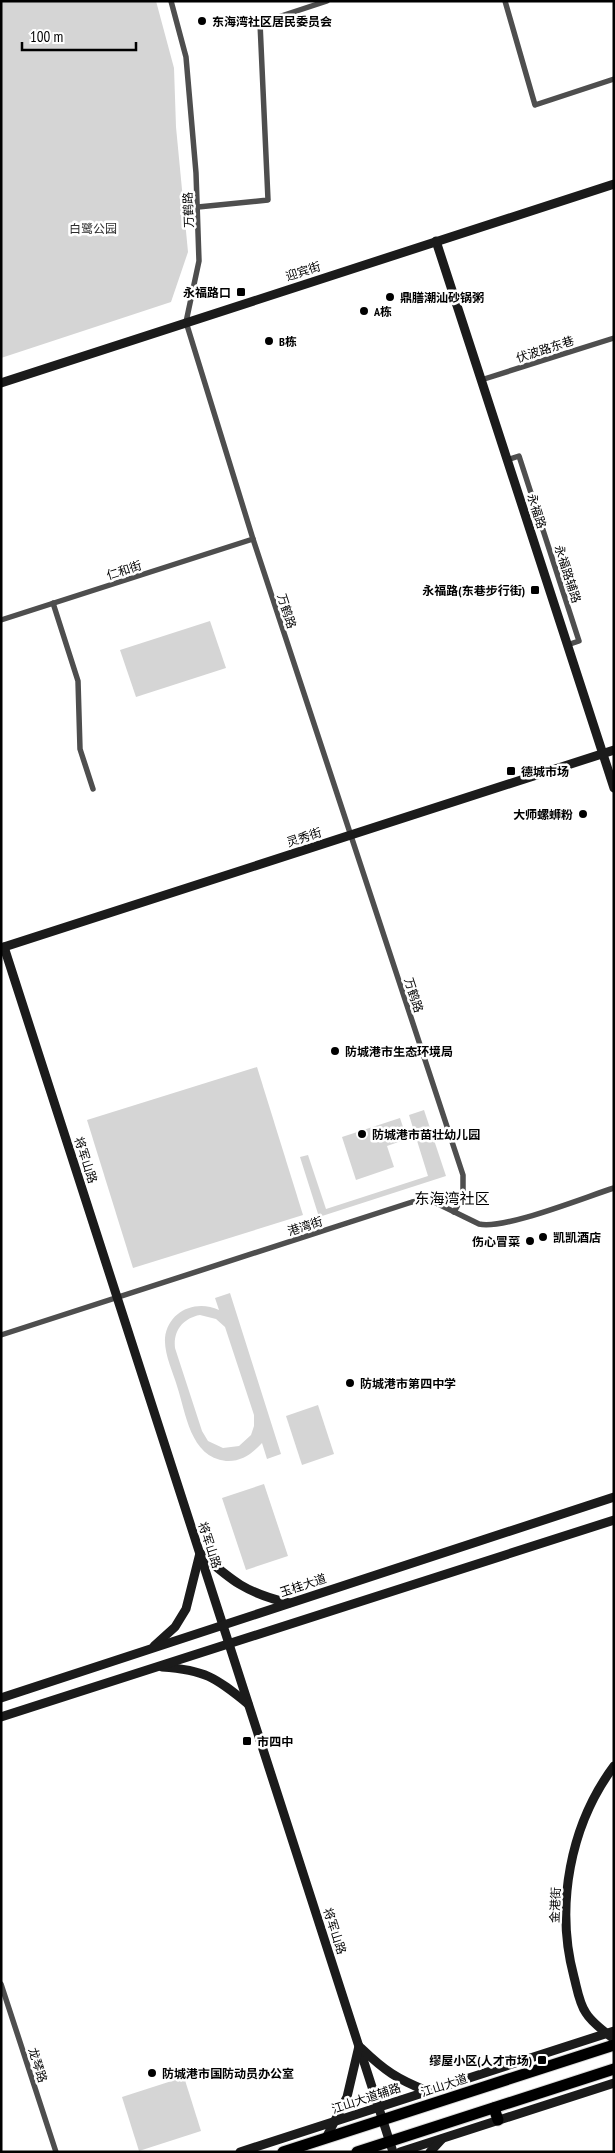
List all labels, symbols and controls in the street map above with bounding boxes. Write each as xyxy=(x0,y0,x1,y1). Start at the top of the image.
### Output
place label: 东海湾社区居民委员会 xyxy=(212,14,332,29)
marker: 东海湾社区居民委员会 xyxy=(196,15,208,27)
scale bar xyxy=(22,20,136,52)
text: 100 m xyxy=(30,27,63,46)
street label: 万鹤路 xyxy=(180,192,196,228)
park label: 白鹭公园 xyxy=(69,221,117,236)
street label: 迎宾街 xyxy=(284,258,322,284)
place label: 永福路口 xyxy=(183,285,231,300)
marker: 永福路口 xyxy=(235,286,247,298)
place label: 鼎膳潮汕砂锅粥 xyxy=(400,290,484,305)
marker: 鼎膳潮汕砂锅粥 xyxy=(384,291,396,303)
place label: A栋 xyxy=(373,304,392,319)
marker: A栋 xyxy=(358,305,370,317)
street label: 伏波路东巷 xyxy=(514,333,576,365)
place label: B栋 xyxy=(279,334,297,349)
marker: B栋 xyxy=(263,335,275,347)
street label: 永福路 xyxy=(524,492,550,530)
street label: 永福路辅路 xyxy=(552,543,584,605)
street label: 仁和街 xyxy=(105,557,143,583)
place label: 永福路(东巷步行街) xyxy=(422,583,525,598)
marker: 永福路(东巷步行街) xyxy=(529,584,541,596)
street label: 万鹤路 xyxy=(274,592,300,630)
place label: 德城市场 xyxy=(521,764,569,779)
marker: 德城市场 xyxy=(505,765,517,777)
place label: 大师螺蛳粉 xyxy=(513,807,573,822)
marker: 大师螺蛳粉 xyxy=(577,808,589,820)
street label: 灵秀街 xyxy=(285,824,323,850)
street label: 万鹤路 xyxy=(401,976,427,1014)
place label: 防城港市生态环境局 xyxy=(345,1044,453,1059)
marker: 防城港市生态环境局 xyxy=(329,1045,341,1057)
place label: 防城港市苗壮幼儿园 xyxy=(372,1127,480,1142)
marker: 防城港市苗壮幼儿园 xyxy=(356,1128,368,1140)
street label: 将军山路 xyxy=(71,1135,101,1185)
district label: 东海湾社区 xyxy=(414,1189,490,1208)
street label: 港湾街 xyxy=(286,1213,324,1239)
place label: 凯凯酒店 xyxy=(553,1230,601,1245)
marker: 凯凯酒店 xyxy=(537,1231,549,1243)
place label: 伤心冒菜 xyxy=(472,1234,520,1249)
marker: 伤心冒菜 xyxy=(524,1235,536,1247)
place label: 防城港市第四中学 xyxy=(360,1376,456,1391)
marker: 防城港市第四中学 xyxy=(344,1377,356,1389)
street label: 将军山路 xyxy=(195,1520,225,1570)
street label: 玉桂大道 xyxy=(278,1570,328,1600)
place label: 市四中 xyxy=(257,1734,293,1749)
marker: 市四中 xyxy=(241,1735,253,1747)
street label: 金港街 xyxy=(547,1887,563,1923)
street label: 将军山路 xyxy=(320,1906,350,1956)
street label: 龙琴路 xyxy=(25,2046,51,2084)
place label: 缪屋小区(人才市场) xyxy=(429,2053,532,2068)
marker: 缪屋小区(人才市场) xyxy=(536,2054,548,2066)
place label: 防城港市国防动员办公室 xyxy=(162,2066,294,2081)
marker: 防城港市国防动员办公室 xyxy=(146,2067,158,2079)
street label: 江山大道 xyxy=(419,2070,469,2100)
street label: 江山大道辅路 xyxy=(329,2080,403,2116)

